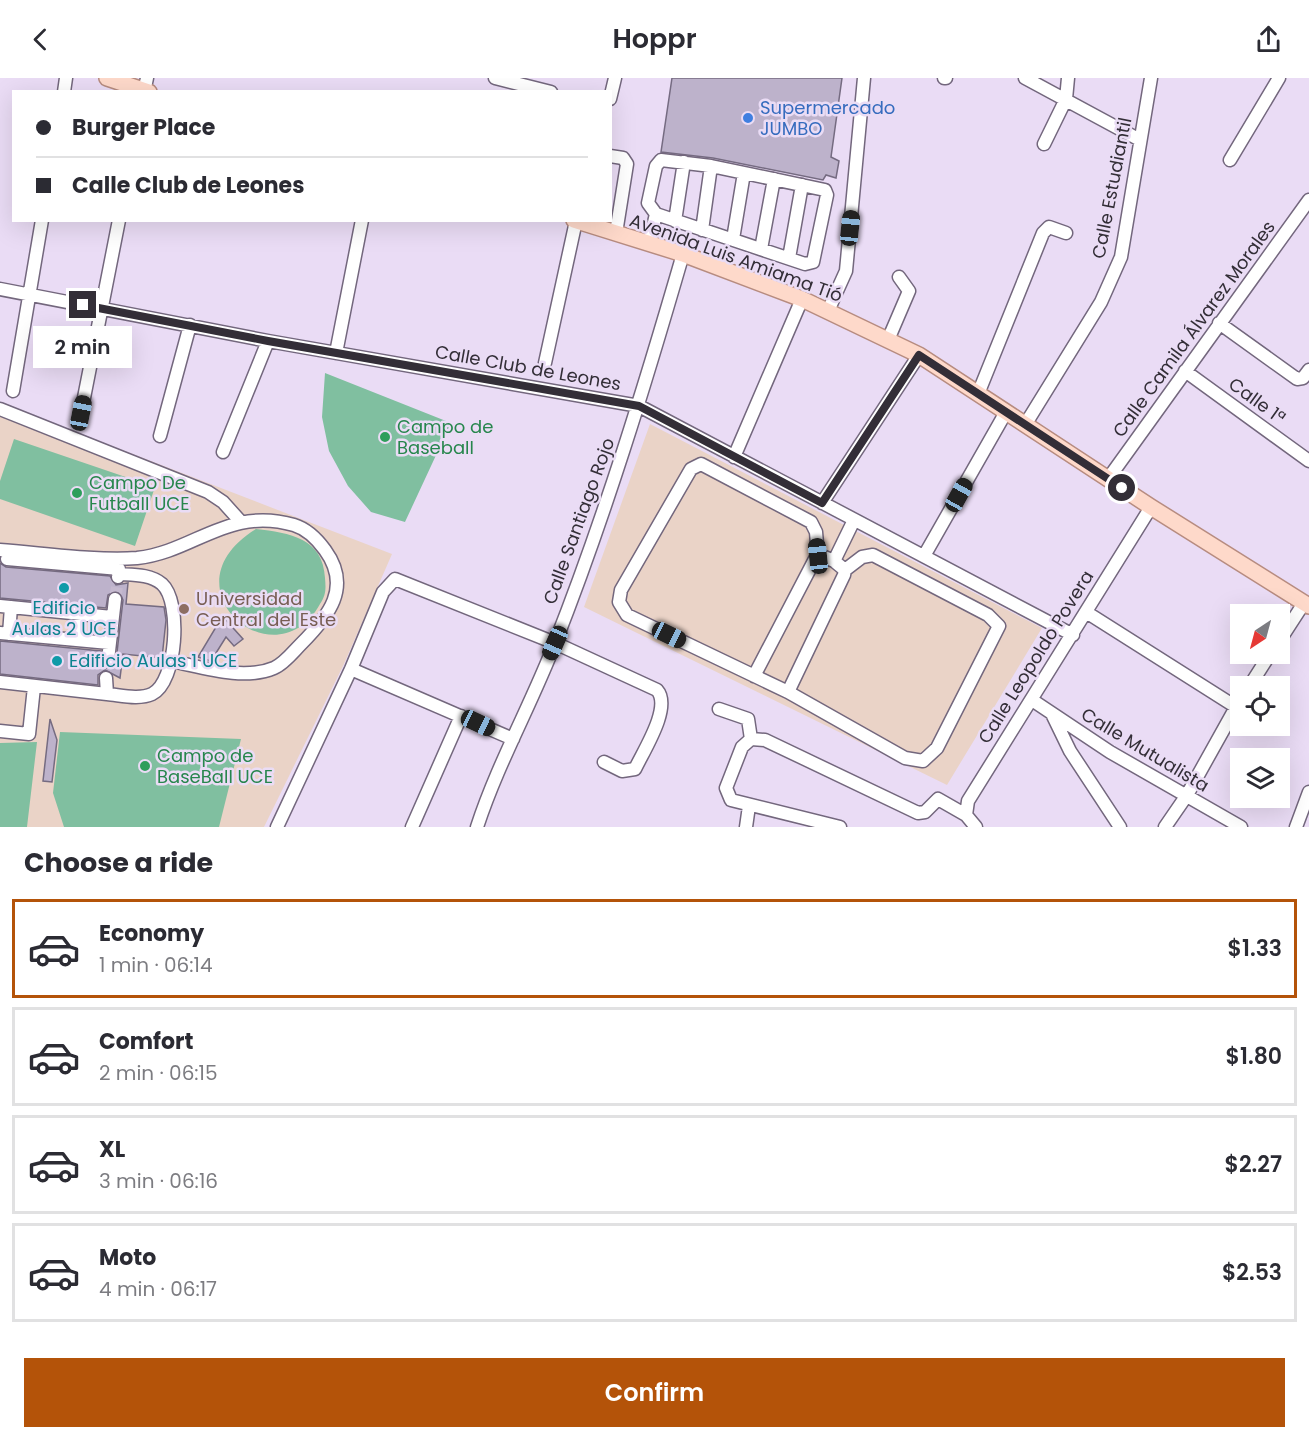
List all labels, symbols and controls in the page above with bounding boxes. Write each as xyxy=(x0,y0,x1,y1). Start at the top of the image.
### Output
text: Hoppr xyxy=(612,20,697,57)
icon: back xyxy=(24,23,57,56)
icon: share xyxy=(1252,23,1285,56)
place label: Supermercado JUMBO xyxy=(760,95,895,141)
marker: Supermercado JUMBO xyxy=(741,111,755,125)
text: Burger Place xyxy=(72,112,215,143)
street label: Calle Estudiantil xyxy=(1086,115,1137,261)
text: Calle Club de Leones xyxy=(72,170,304,201)
street label: Avenida Luis Amiama Tió xyxy=(626,207,846,308)
car xyxy=(839,209,861,247)
street label: Calle Camila Álvarez Morales xyxy=(1107,215,1281,442)
route end xyxy=(69,291,96,318)
callout: 2 min xyxy=(34,326,132,368)
text: 2 min xyxy=(55,333,110,361)
street label: Calle Club de Leones xyxy=(433,339,623,396)
street label: Calle 1ª xyxy=(1224,371,1291,430)
car xyxy=(69,394,93,432)
place label: Campo de Baseball xyxy=(397,414,493,460)
marker: Campo de Baseball xyxy=(378,430,392,444)
street label: Calle Santiago Rojo xyxy=(537,434,620,607)
place label: Campo De Futball UCE xyxy=(89,470,189,516)
route start xyxy=(1108,474,1135,501)
car xyxy=(942,475,976,515)
marker: Campo De Futball UCE xyxy=(70,486,84,500)
car xyxy=(807,537,829,575)
street label: Calle Leopoldo Povera xyxy=(972,565,1099,748)
marker: Edificio Aulas 2 UCE xyxy=(57,581,71,595)
place label: Universidad Central del Este xyxy=(196,586,336,632)
place label: Edificio Aulas 2 UCE xyxy=(12,595,116,641)
marker: Universidad Central del Este xyxy=(177,602,191,616)
north arrow xyxy=(1230,604,1290,664)
map controls xyxy=(1230,604,1290,808)
car xyxy=(649,619,689,651)
car xyxy=(539,623,571,663)
place label: Edificio Aulas 1 UCE xyxy=(69,648,237,673)
marker: Edificio Aulas 1 UCE xyxy=(50,654,64,668)
button: locate xyxy=(1230,676,1290,736)
street label: Calle Mutualista xyxy=(1077,701,1214,798)
car xyxy=(458,707,498,739)
place label: Campo de BaseBall UCE xyxy=(157,743,273,789)
button: layers xyxy=(1230,748,1290,808)
marker: Campo de BaseBall UCE xyxy=(138,759,152,773)
text: Choose a ride xyxy=(24,844,213,881)
text: Economy xyxy=(99,918,204,949)
icon: car xyxy=(27,922,81,976)
text: $1.33 xyxy=(1228,933,1282,964)
text: 1 min · 06:14 xyxy=(99,951,212,979)
text: Comfort xyxy=(99,1026,193,1057)
icon: car xyxy=(27,1030,81,1084)
text: $1.80 xyxy=(1226,1041,1282,1072)
text: 2 min · 06:15 xyxy=(99,1059,218,1087)
text: XL xyxy=(99,1134,125,1165)
icon: car xyxy=(27,1138,81,1192)
text: $2.27 xyxy=(1225,1149,1282,1180)
text: 3 min · 06:16 xyxy=(99,1167,218,1195)
text: Moto xyxy=(99,1242,156,1273)
icon: car xyxy=(27,1246,81,1300)
text: $2.53 xyxy=(1222,1257,1282,1288)
text: 4 min · 06:17 xyxy=(99,1275,217,1303)
button: Confirm xyxy=(24,1358,1285,1427)

